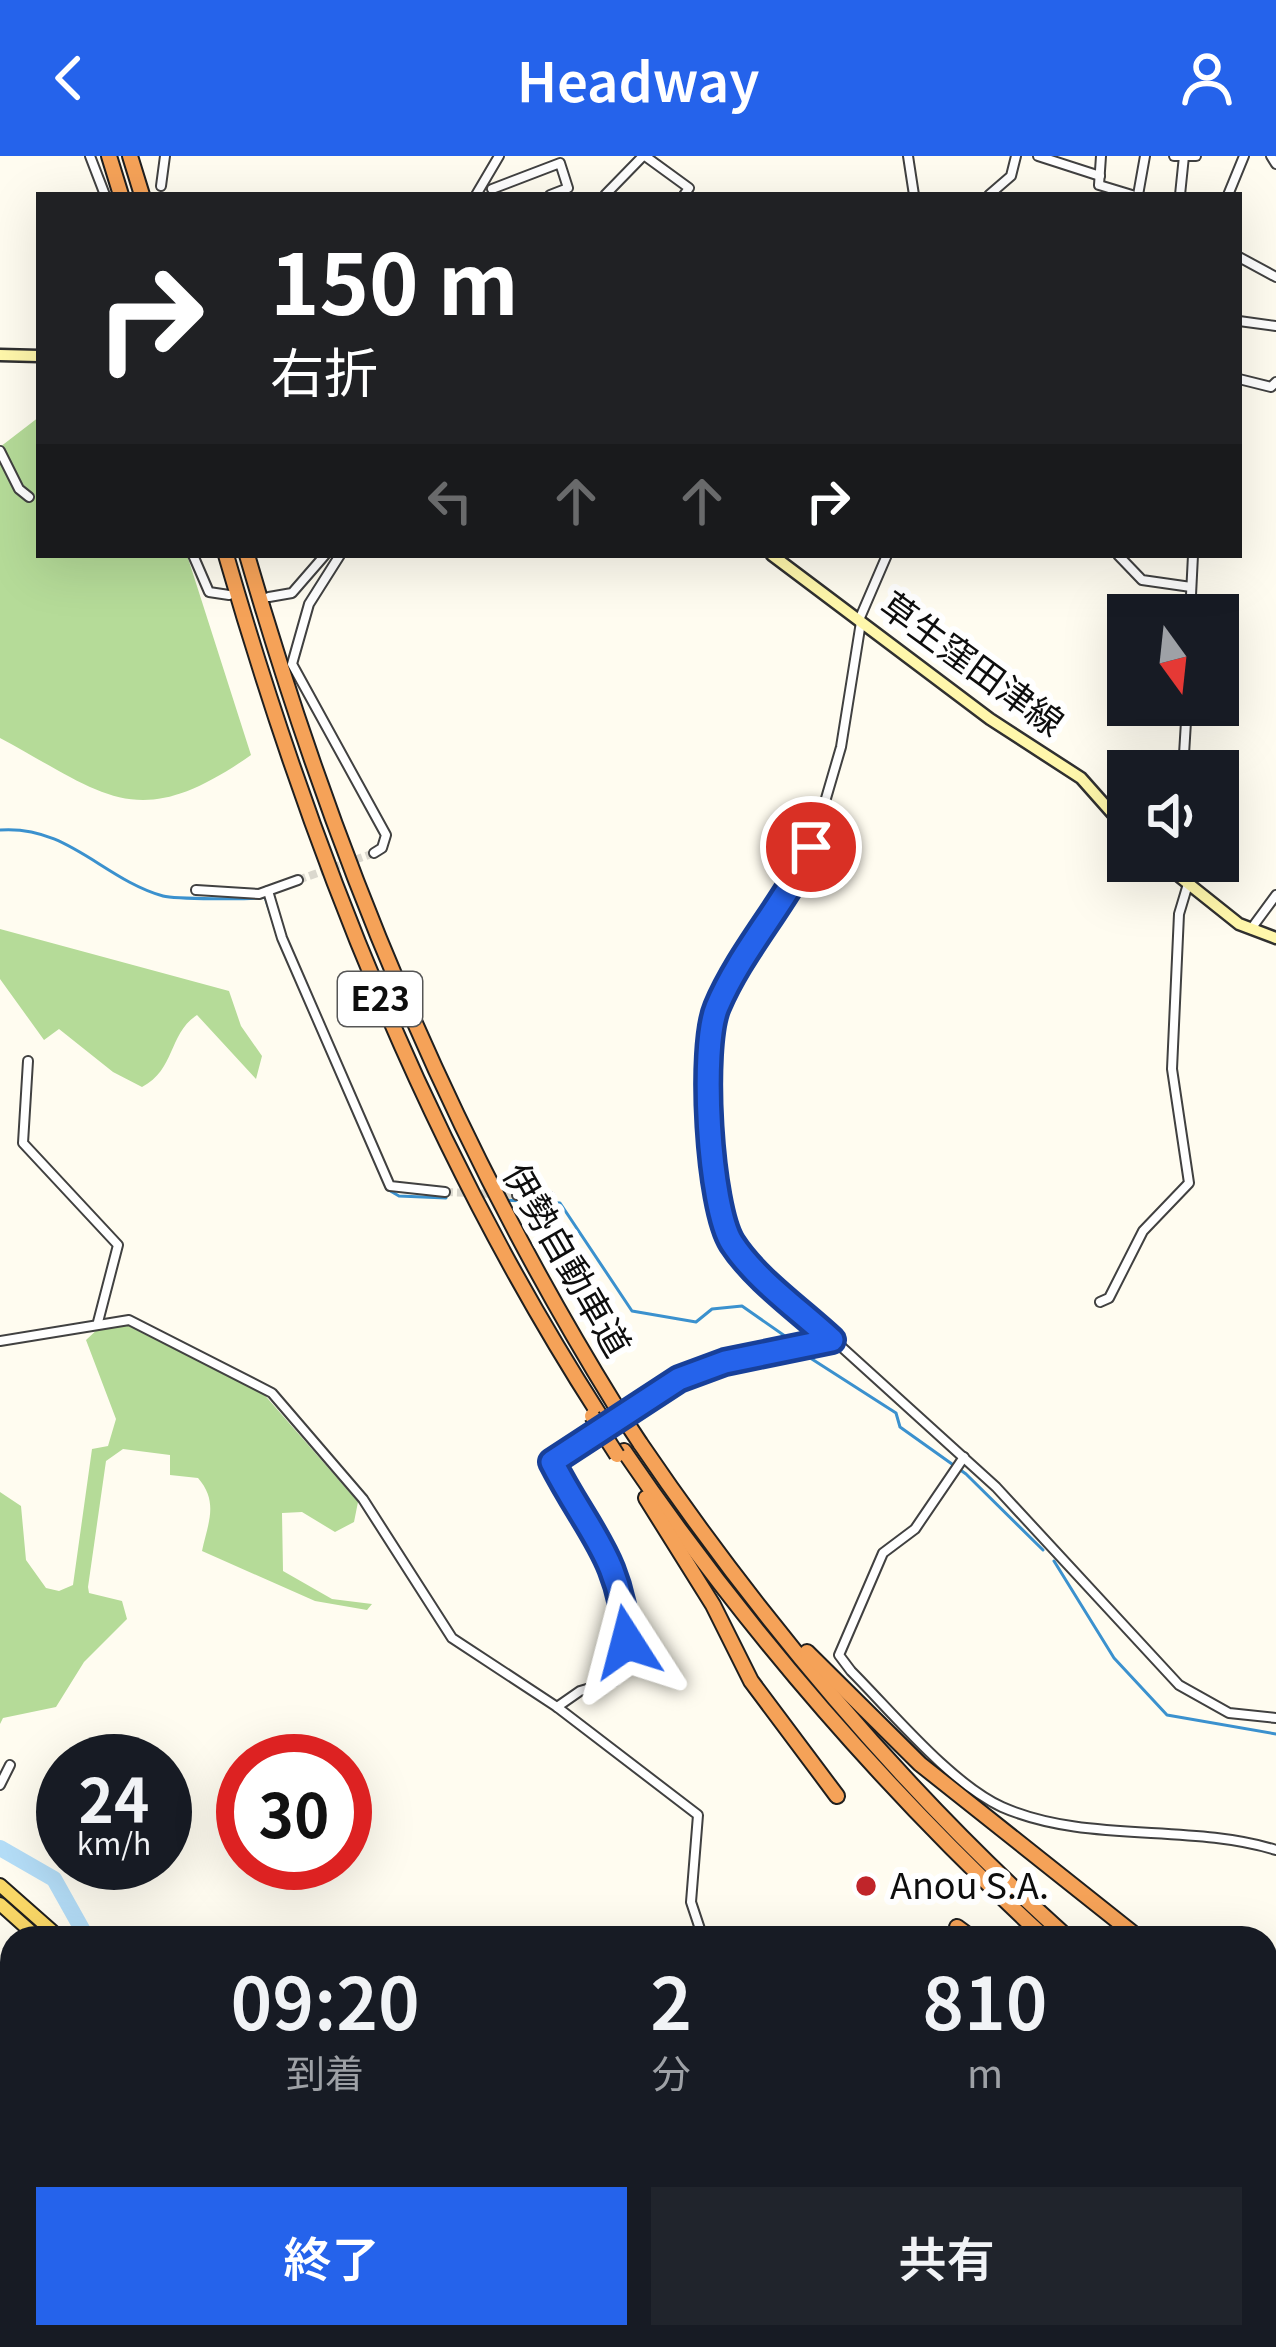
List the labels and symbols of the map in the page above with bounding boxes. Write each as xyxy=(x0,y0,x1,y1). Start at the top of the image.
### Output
street label: 草生窪田津線 xyxy=(871,577,1076,746)
north arrow xyxy=(1107,594,1239,726)
pin xyxy=(760,796,862,898)
road number: E23 xyxy=(338,972,422,1026)
street label: 伊勢自動車道 xyxy=(493,1152,646,1365)
position arrow xyxy=(564,1579,690,1705)
speed limit sign: 30 xyxy=(216,1734,372,1890)
place label: Anou S.A. xyxy=(890,1857,1049,1909)
marker: Anou S.A. xyxy=(853,1873,879,1899)

